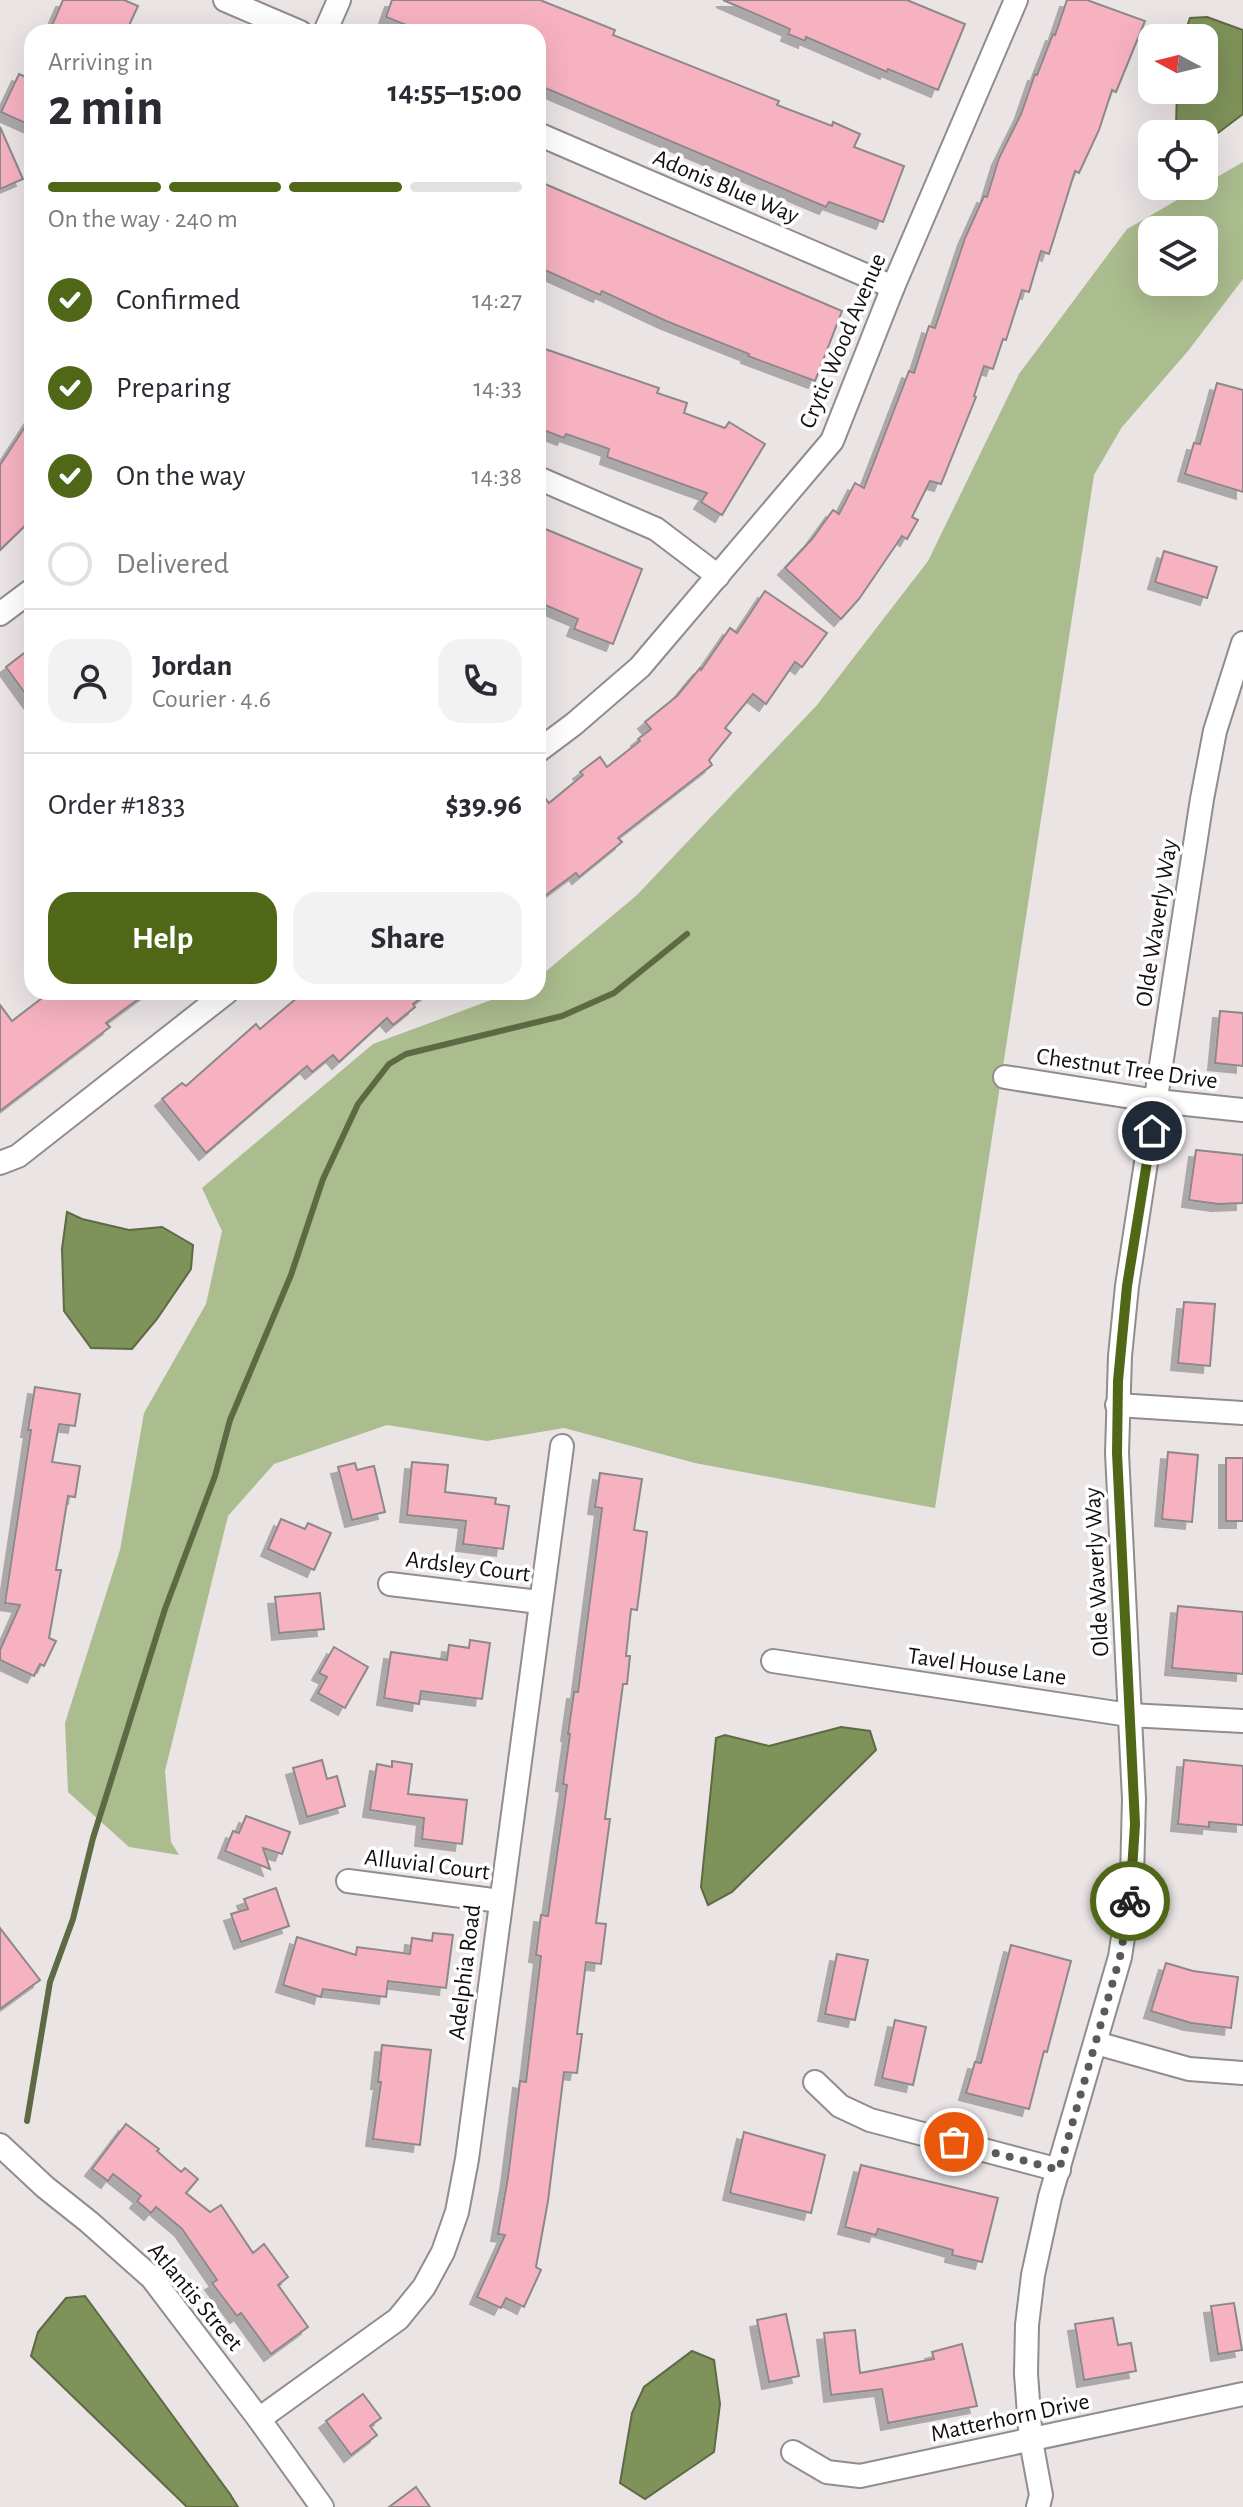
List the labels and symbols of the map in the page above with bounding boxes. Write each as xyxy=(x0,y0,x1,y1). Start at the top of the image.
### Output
north arrow xyxy=(1138,24,1218,104)
street label: Adonis Blue Way xyxy=(650,146,802,228)
street label: Crytic Wood Avenue xyxy=(795,250,891,432)
street label: Olde Waverly Way xyxy=(1132,837,1182,1009)
street label: Chestnut Tree Drive xyxy=(1035,1044,1219,1094)
pin xyxy=(1118,1097,1186,1165)
street label: Olde Waverly Way xyxy=(1081,1487,1113,1657)
street label: Ardsley Court xyxy=(404,1547,532,1587)
street label: Tavel House Lane xyxy=(906,1644,1068,1690)
street label: Alluvial Court xyxy=(363,1845,491,1885)
courier xyxy=(1090,1861,1170,1941)
street label: Adelphia Road xyxy=(445,1903,485,2041)
pin xyxy=(920,2108,988,2176)
street label: Atlantis Street xyxy=(143,2238,247,2356)
street label: Matterhorn Drive xyxy=(928,2389,1092,2447)

